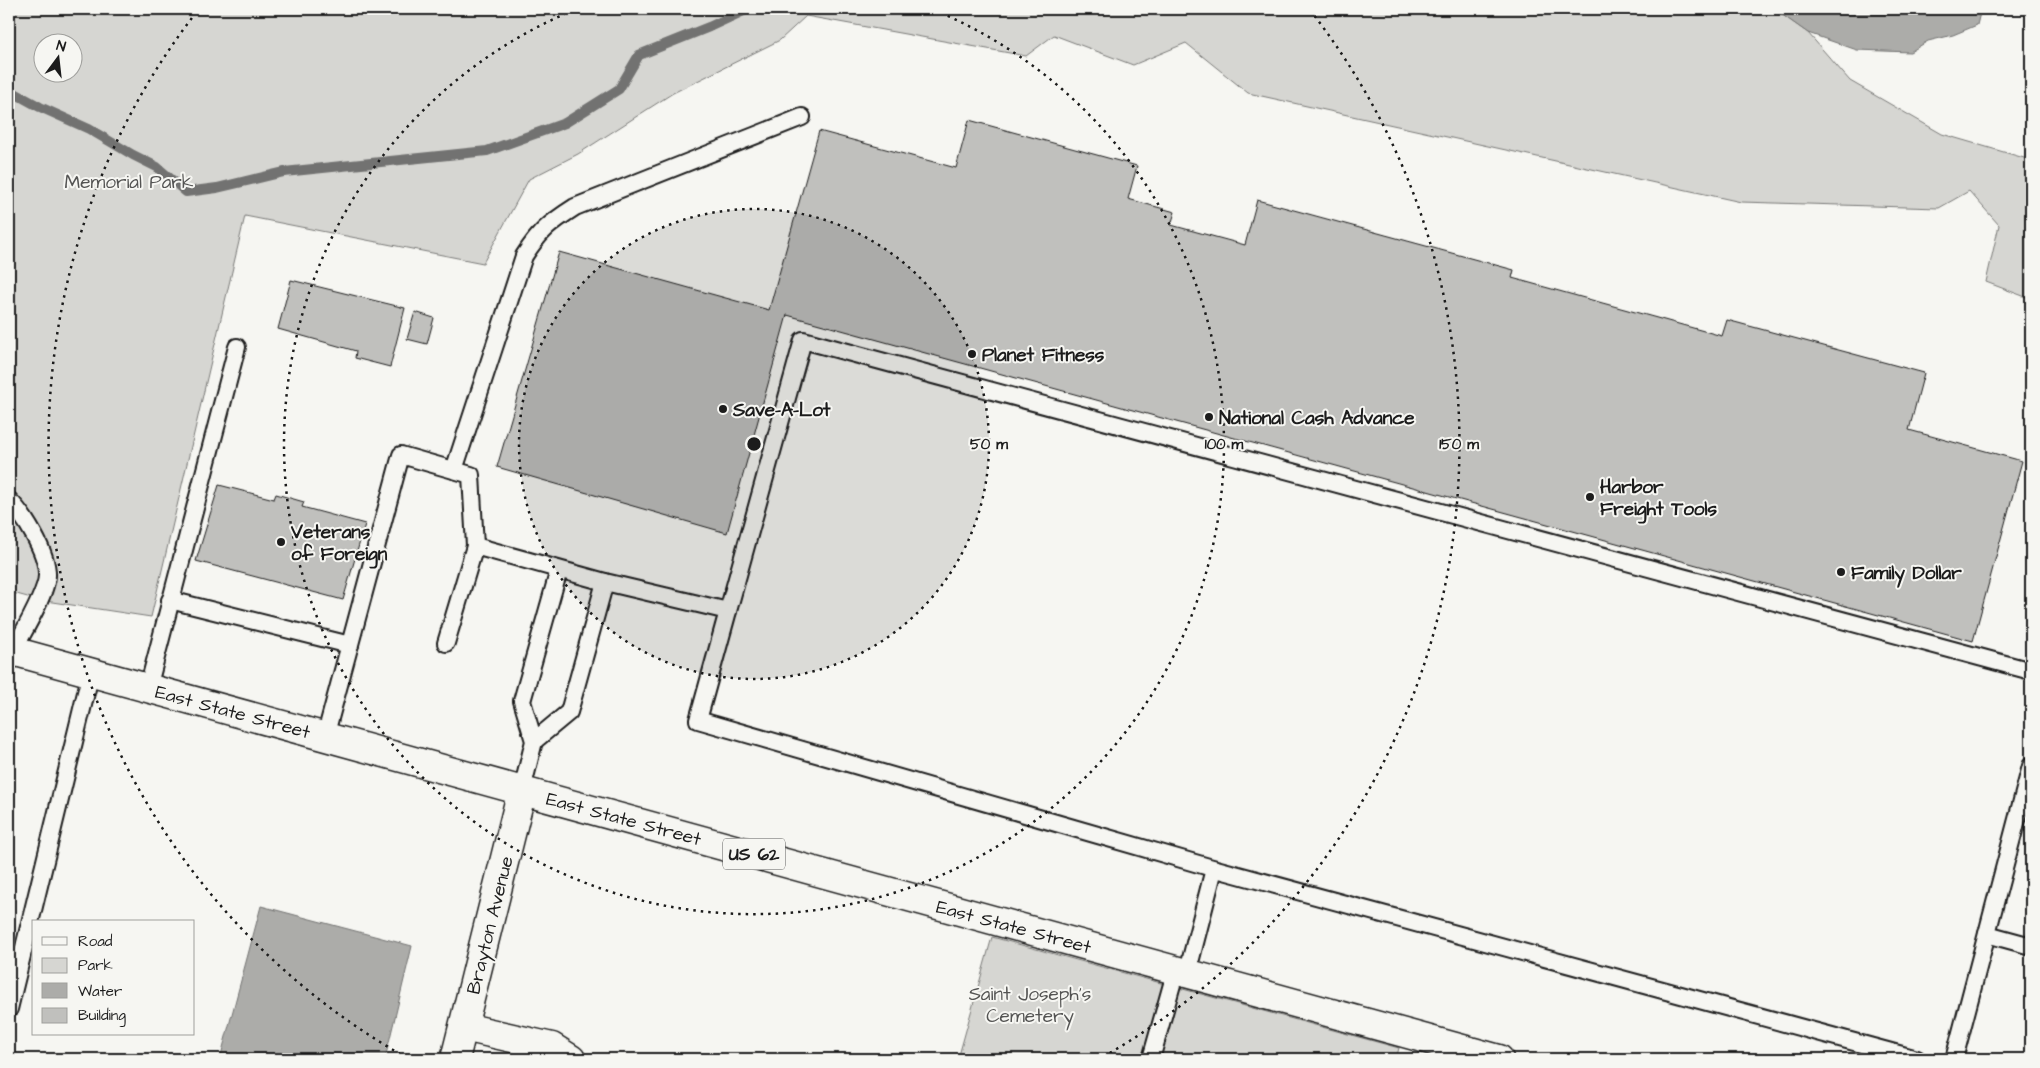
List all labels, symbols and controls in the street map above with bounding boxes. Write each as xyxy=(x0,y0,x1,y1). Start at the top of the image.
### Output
north arrow xyxy=(32,32,82,82)
text: N xyxy=(54,36,68,57)
park label: Memorial Park xyxy=(64,169,194,196)
place label: Planet Fitness xyxy=(982,342,1105,369)
marker: Planet Fitness xyxy=(966,348,978,360)
place label: Save-A-Lot xyxy=(732,397,831,424)
marker: Save-A-Lot xyxy=(717,403,729,415)
place label: National Cash Advance xyxy=(1219,405,1415,432)
marker: National Cash Advance xyxy=(1203,411,1215,423)
text: 50 m xyxy=(970,434,1008,455)
text: 100 m xyxy=(1205,434,1244,455)
text: 150 m xyxy=(1439,434,1479,455)
centre of rings xyxy=(745,435,763,453)
place label: Harbor Freight Tools xyxy=(1600,474,1717,524)
marker: Harbor Freight Tools xyxy=(1584,491,1596,503)
place label: Veterans of Foreign xyxy=(290,519,388,569)
marker: Veterans of Foreign xyxy=(275,536,287,548)
place label: Family Dollar xyxy=(1851,560,1962,588)
marker: Family Dollar xyxy=(1835,566,1847,578)
street label: East State Street xyxy=(152,679,313,746)
street label: East State Street xyxy=(543,786,704,853)
road number: US 62 xyxy=(723,839,785,870)
street label: Brayton Avenue xyxy=(460,854,522,997)
street label: East State Street xyxy=(933,894,1094,961)
legend xyxy=(32,920,195,1036)
text: Road xyxy=(78,931,113,952)
text: Park xyxy=(78,955,113,976)
text: Water xyxy=(78,981,122,1002)
park label: Saint Joseph's Cemetery xyxy=(969,981,1091,1031)
text: Building xyxy=(78,1005,126,1027)

